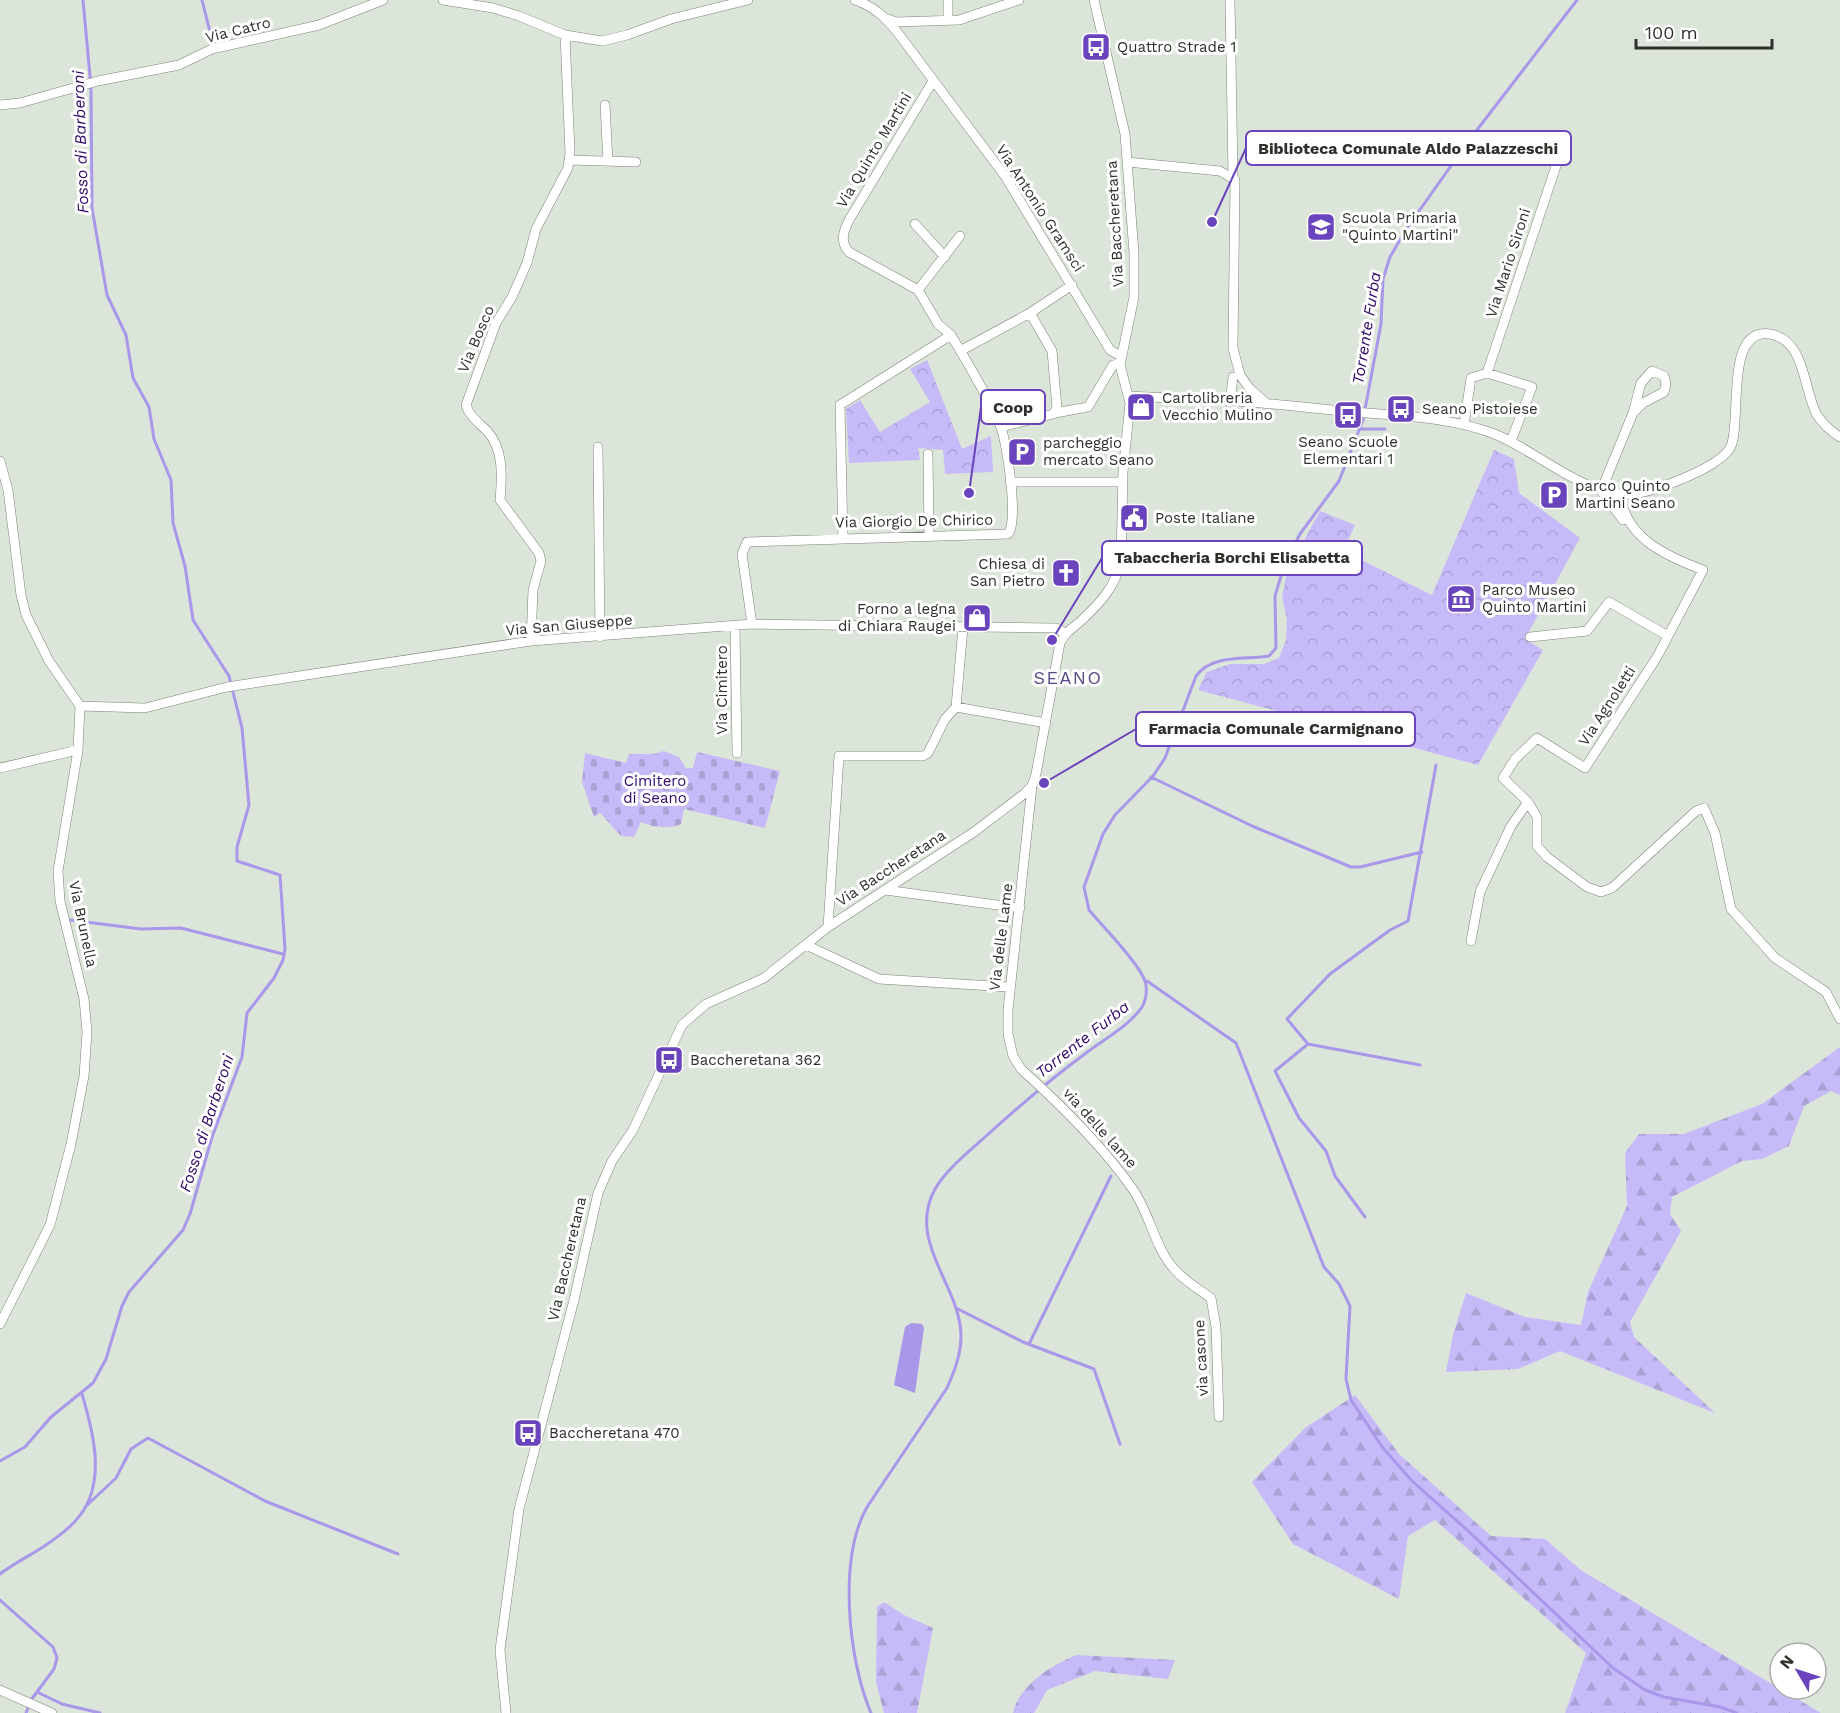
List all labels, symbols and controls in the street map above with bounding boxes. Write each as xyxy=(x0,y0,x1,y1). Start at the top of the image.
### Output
scale bar xyxy=(1636,12,1772,50)
street label: Via Catro xyxy=(203,13,273,47)
text: 100 m xyxy=(1645,22,1698,43)
bus stop icon: Quattro Strade 1 xyxy=(1080,31,1112,63)
place label: Quattro Strade 1 xyxy=(1117,38,1236,56)
water label: Fosso di Barberoni xyxy=(68,69,92,214)
street label: Via Quinto Martini xyxy=(832,89,916,211)
callout: Biblioteca Comunale Aldo Palazzeschi xyxy=(1246,131,1571,165)
text: Biblioteca Comunale Aldo Palazzeschi xyxy=(1258,139,1558,158)
street label: Via Antonio Gramsci xyxy=(992,141,1088,275)
street label: Via Baccheretana xyxy=(1103,160,1127,288)
street label: Via Mario Sironi xyxy=(1482,206,1534,320)
place label: Scuola Primaria "Quinto Martini" xyxy=(1342,209,1459,244)
school or university icon: Scuola Primaria "Quinto Martini" xyxy=(1305,211,1337,243)
water label: Torrente Furba xyxy=(1348,270,1385,386)
street label: Via Bosco xyxy=(454,303,498,375)
place label: Cartolibreria Vecchio Mulino xyxy=(1162,389,1273,424)
callout: Coop xyxy=(981,390,1045,424)
shop icon: Cartolibreria Vecchio Mulino xyxy=(1125,391,1157,423)
bus stop icon: Seano Pistoiese xyxy=(1385,393,1417,425)
text: Coop xyxy=(993,398,1033,417)
bus stop icon: Seano Scuole Elementari 1 xyxy=(1332,399,1364,431)
place label: Seano Pistoiese xyxy=(1422,400,1538,418)
place label: Seano Scuole Elementari 1 xyxy=(1298,433,1398,468)
place label: parcheggio mercato Seano xyxy=(1043,434,1154,469)
parking icon: parcheggio mercato Seano xyxy=(1006,436,1038,468)
place label: parco Quinto Martini Seano xyxy=(1575,477,1676,512)
parking icon: parco Quinto Martini Seano xyxy=(1538,479,1570,511)
public building icon: Poste Italiane xyxy=(1118,502,1150,534)
place label: Poste Italiane xyxy=(1155,509,1255,527)
street label: Via Giorgio De Chirico xyxy=(835,511,993,531)
callout: Tabaccheria Borchi Elisabetta xyxy=(1102,541,1362,575)
text: Tabaccheria Borchi Elisabetta xyxy=(1114,548,1350,567)
place label: Chiesa di San Pietro xyxy=(970,555,1045,590)
church icon: Chiesa di San Pietro xyxy=(1050,557,1082,589)
place label: Parco Museo Quinto Martini xyxy=(1482,581,1586,616)
museum icon: Parco Museo Quinto Martini xyxy=(1445,583,1477,615)
place label: Forno a legna di Chiara Raugei xyxy=(838,600,957,635)
shop icon: Forno a legna di Chiara Raugei xyxy=(961,602,993,634)
street label: Via San Giuseppe xyxy=(505,610,633,640)
street label: Via Cimitero xyxy=(713,645,731,735)
street label: Via Agnoletti xyxy=(1575,663,1639,749)
district label: SEANO xyxy=(1033,667,1103,688)
callout: Farmacia Comunale Carmignano xyxy=(1136,712,1415,746)
text: Farmacia Comunale Carmignano xyxy=(1149,719,1404,738)
park label: Cimitero di Seano xyxy=(623,772,687,807)
street label: Via Baccheretana xyxy=(833,826,950,910)
street label: Via Brunella xyxy=(65,879,101,969)
street label: Via delle Lame xyxy=(985,882,1017,992)
water label: Torrente Furba xyxy=(1032,997,1133,1082)
bus stop icon: Baccheretana 362 xyxy=(653,1044,685,1076)
water label: Fosso di Barberoni xyxy=(175,1051,238,1194)
place label: Baccheretana 362 xyxy=(690,1051,821,1069)
street label: via delle lame xyxy=(1059,1084,1141,1172)
street label: Via Baccheretana xyxy=(544,1195,590,1323)
street label: via casone xyxy=(1190,1319,1212,1397)
bus stop icon: Baccheretana 470 xyxy=(512,1417,544,1449)
place label: Baccheretana 470 xyxy=(549,1424,680,1442)
north arrow xyxy=(1768,1641,1828,1701)
text: N xyxy=(1776,1651,1798,1672)

